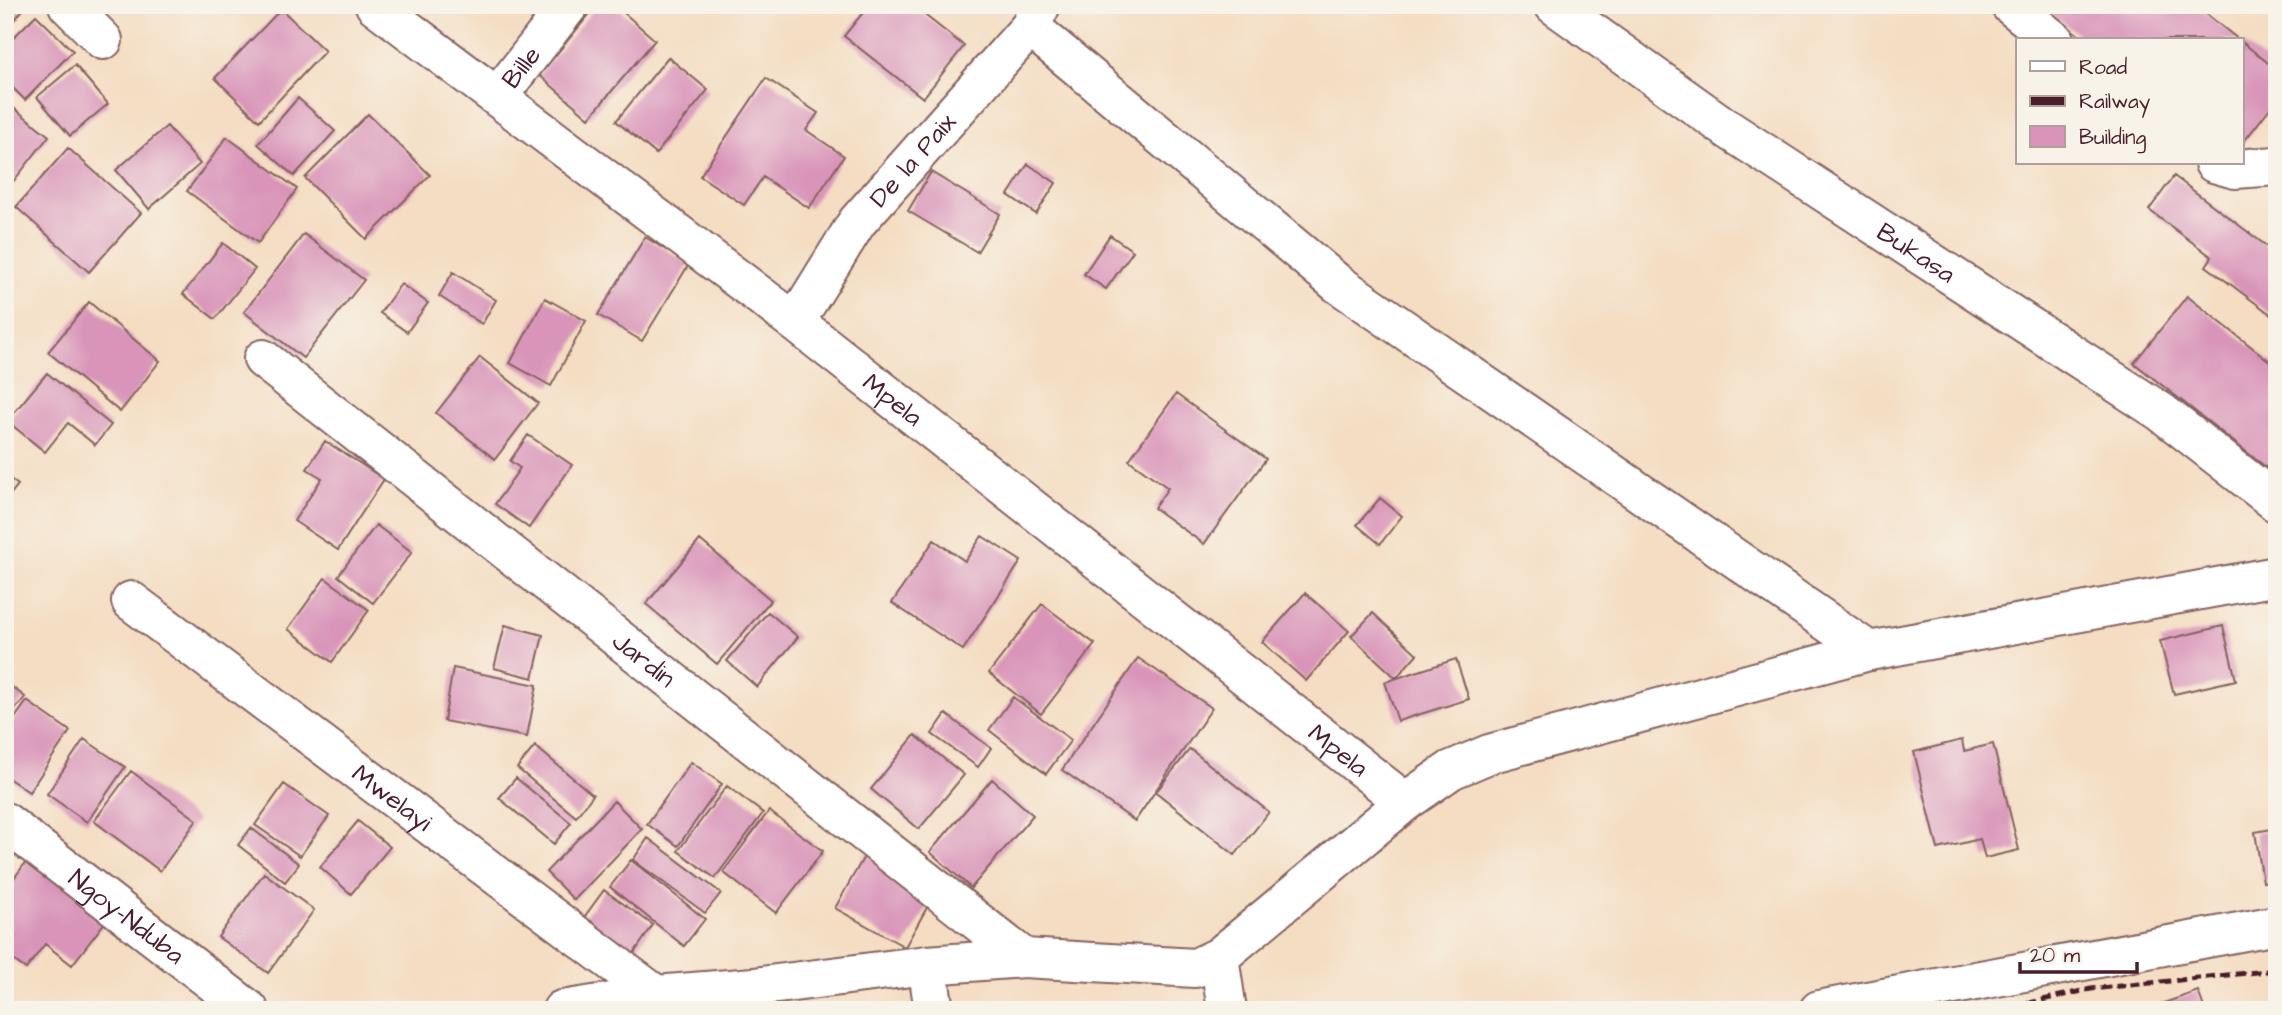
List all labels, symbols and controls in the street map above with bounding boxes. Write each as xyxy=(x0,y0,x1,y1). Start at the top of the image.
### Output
legend xyxy=(2016,38,2244,164)
street label: Bille xyxy=(494,39,549,96)
text: Road xyxy=(2079,53,2127,82)
text: Railway xyxy=(2079,87,2151,118)
street label: De la Paix xyxy=(861,105,965,215)
text: Building xyxy=(2079,123,2147,154)
street label: Bukasa xyxy=(1870,214,1962,292)
street label: Mpela xyxy=(855,365,930,435)
street label: Jardin xyxy=(604,623,683,696)
street label: Mpela xyxy=(1300,716,1376,786)
street label: Mwelayi xyxy=(344,756,440,840)
street label: Ngoy-Nduba xyxy=(61,861,192,973)
scale bar xyxy=(2020,931,2137,975)
text: 20 m xyxy=(2030,941,2081,970)

